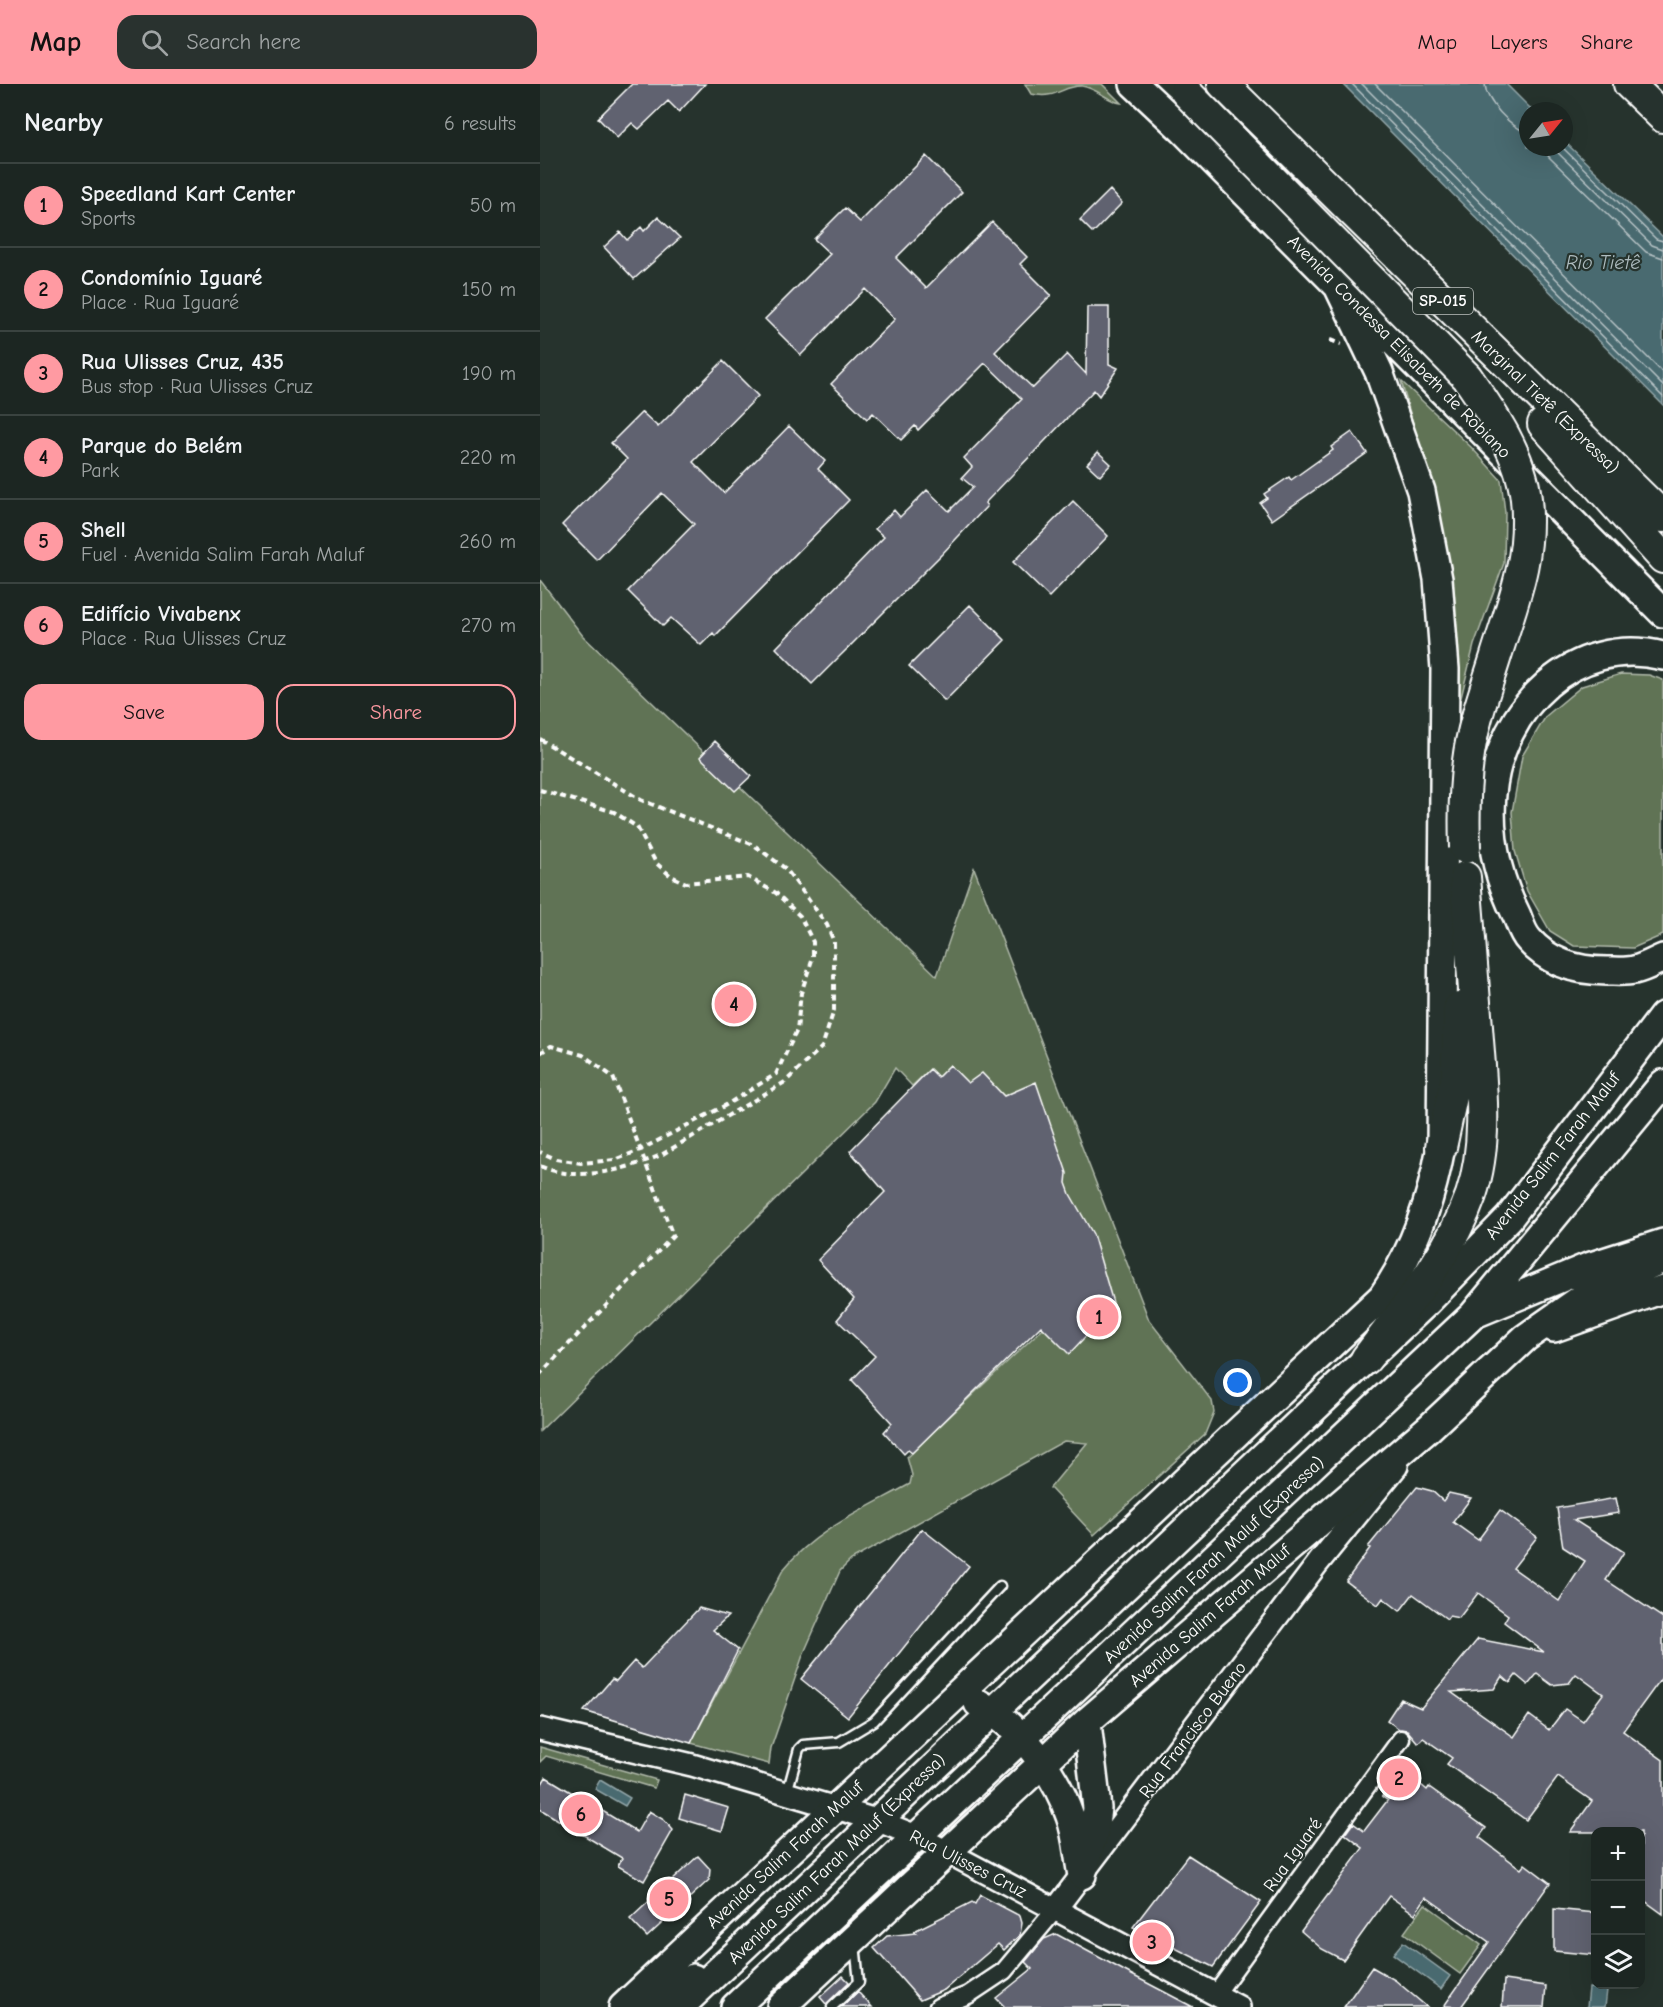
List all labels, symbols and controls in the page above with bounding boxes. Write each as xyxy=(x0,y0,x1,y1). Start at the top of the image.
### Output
search box xyxy=(117,15,537,69)
text: Map xyxy=(30,26,81,58)
icon: search xyxy=(138,26,171,59)
text: Search here xyxy=(186,29,301,55)
text: Map xyxy=(1418,30,1457,54)
text: Layers xyxy=(1490,30,1548,54)
text: Share xyxy=(1581,30,1633,54)
north arrow xyxy=(1519,102,1573,156)
text: Nearby xyxy=(24,108,103,138)
text: 6 results xyxy=(444,112,516,135)
text: Speedland Kart Center xyxy=(81,181,295,207)
text: 1 xyxy=(40,194,47,217)
text: 50 m xyxy=(470,194,516,217)
text: Sports xyxy=(81,207,135,230)
street label: Avenida Condessa Elisabeth de Robiano xyxy=(1283,231,1515,463)
water label: Rio Tietê xyxy=(1566,251,1640,274)
text: Condomínio Iguaré xyxy=(81,265,262,291)
text: 2 xyxy=(39,278,48,301)
text: 150 m xyxy=(462,278,516,301)
road number: SP-015 xyxy=(1413,288,1473,314)
text: Place · Rua Iguaré xyxy=(81,291,239,314)
street label: Marginal Tietê (Expressa) xyxy=(1467,326,1623,478)
text: Rua Ulisses Cruz, 435 xyxy=(81,349,284,375)
text: 3 xyxy=(39,362,48,385)
text: 190 m xyxy=(462,362,516,385)
text: Bus stop · Rua Ulisses Cruz xyxy=(81,375,313,398)
text: Parque do Belém xyxy=(81,433,243,459)
text: 4 xyxy=(39,446,48,469)
text: 220 m xyxy=(460,446,516,469)
text: Park xyxy=(81,459,119,482)
text: Shell xyxy=(81,517,126,543)
text: 5 xyxy=(38,530,49,553)
text: 260 m xyxy=(459,530,516,553)
text: Fuel · Avenida Salim Farah Maluf xyxy=(81,543,364,566)
text: Edifício Vivabenx xyxy=(81,601,241,627)
text: 6 xyxy=(38,614,49,637)
text: 270 m xyxy=(461,614,516,637)
text: Place · Rua Ulisses Cruz xyxy=(81,627,286,650)
button: Save xyxy=(24,684,264,740)
button: Share xyxy=(276,684,516,740)
pin: 4 xyxy=(714,982,754,1026)
street label: Avenida Salim Farah Maluf xyxy=(1481,1067,1625,1244)
pin: 1 xyxy=(1080,1294,1118,1340)
your location xyxy=(1223,1368,1252,1397)
street label: Avenida Salim Farah Maluf (Expressa) xyxy=(1099,1452,1329,1668)
street label: Avenida Salim Farah Maluf xyxy=(1125,1540,1295,1692)
street label: Rua Francisco Bueno xyxy=(1135,1658,1251,1802)
street label: Avenida Salim Farah Maluf (Expressa) xyxy=(724,1749,950,1969)
pin: 2 xyxy=(1380,1756,1418,1800)
street label: Avenida Salim Farah Maluf xyxy=(702,1776,868,1933)
pin: 6 xyxy=(562,1792,600,1836)
street label: Rua Iguaré xyxy=(1259,1814,1327,1896)
street label: Rua Ulisses Cruz xyxy=(906,1826,1030,1903)
map controls xyxy=(1591,1827,1645,1989)
button: + xyxy=(1591,1827,1645,1881)
pin: 5 xyxy=(650,1876,688,1922)
button: − xyxy=(1591,1881,1645,1935)
pin: 3 xyxy=(1132,1920,1172,1964)
button: layers xyxy=(1591,1935,1645,1989)

